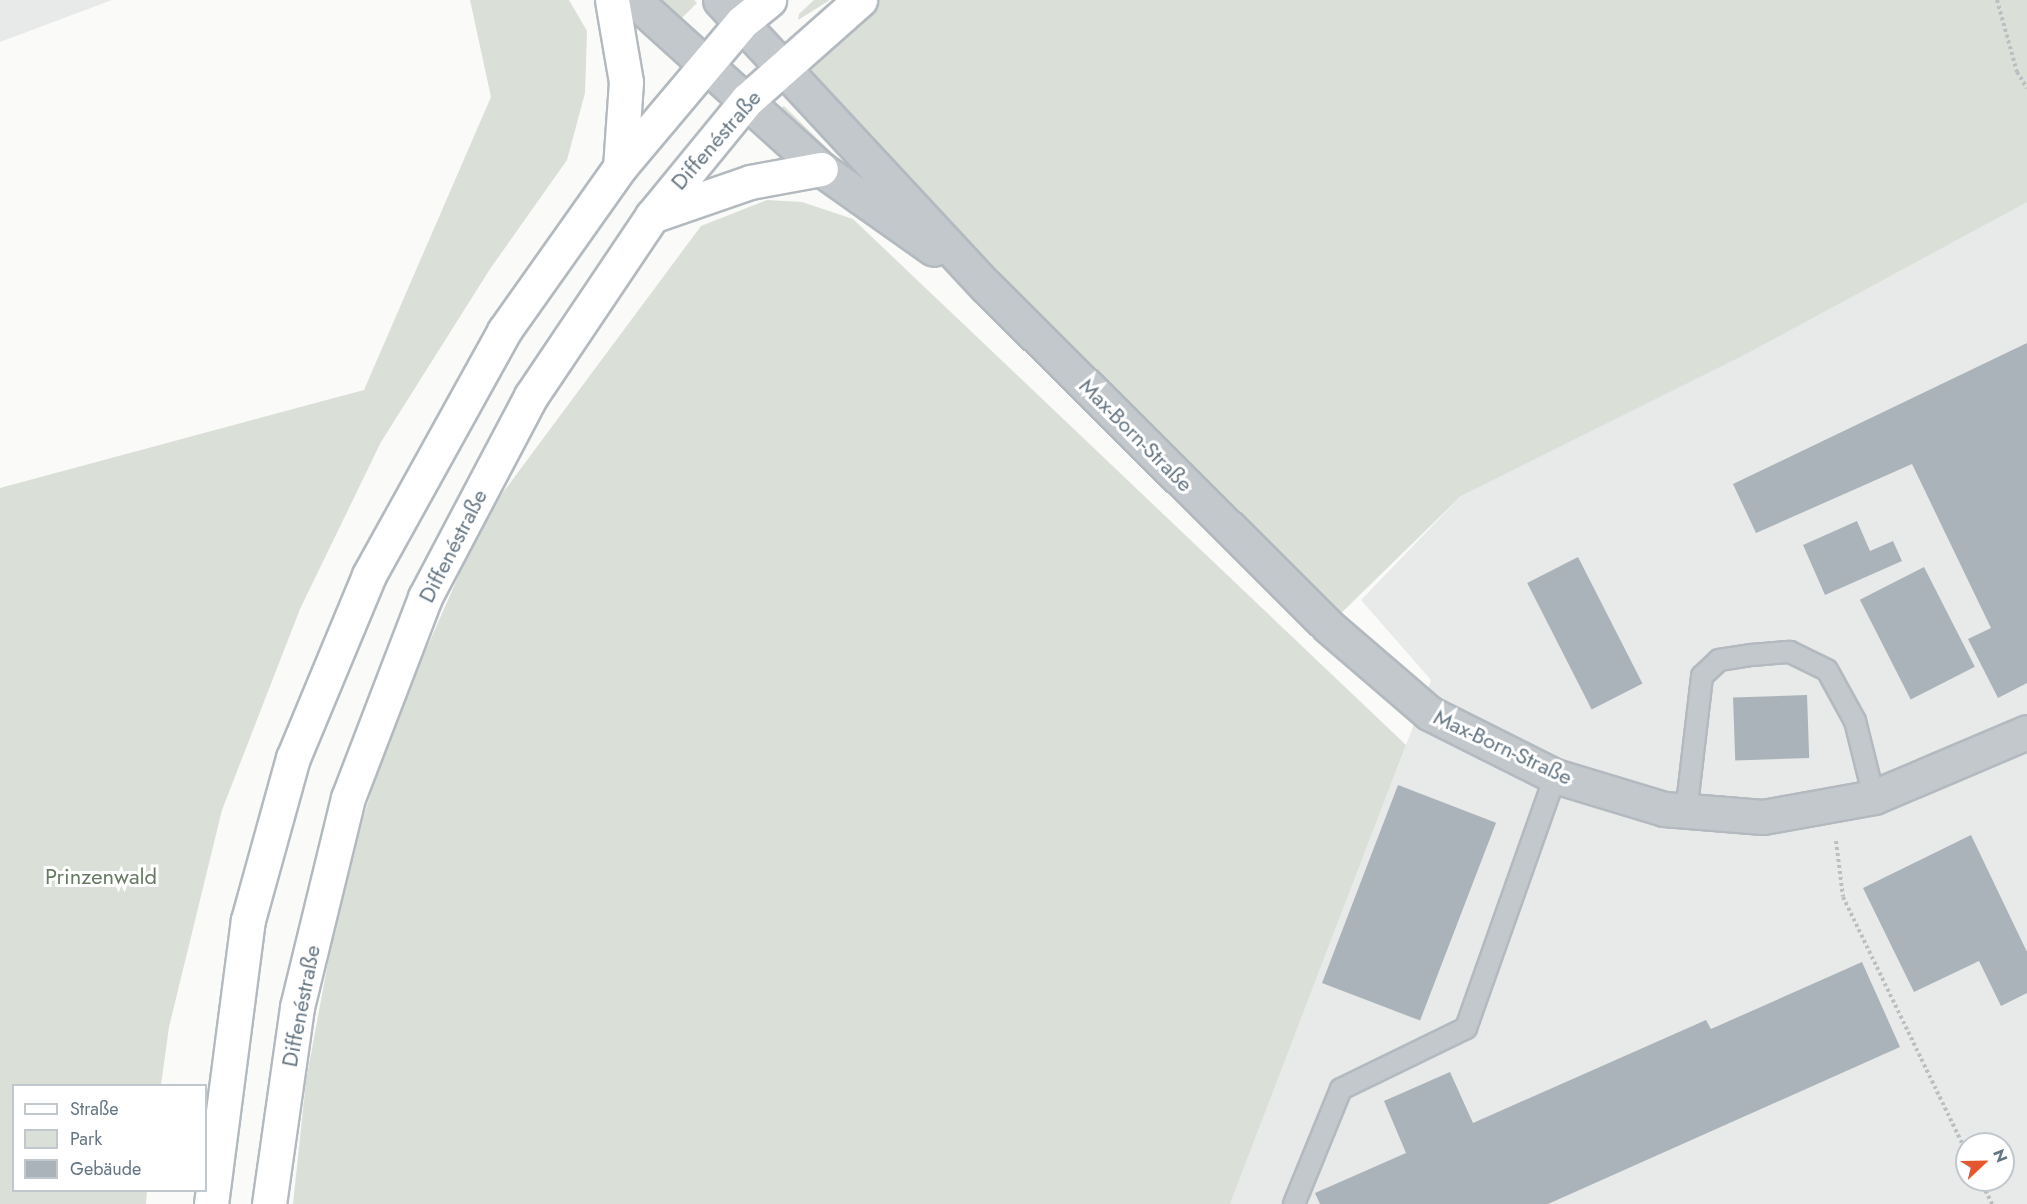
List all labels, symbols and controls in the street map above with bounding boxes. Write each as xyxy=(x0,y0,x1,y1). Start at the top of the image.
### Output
street label: Diffenéstraße xyxy=(666,85,766,195)
street label: Max-Born-Straße xyxy=(1074,373,1198,497)
street label: Diffenéstraße xyxy=(413,485,493,607)
street label: Max-Born-Straße xyxy=(1430,703,1576,791)
park label: Prinzenwald xyxy=(45,864,157,890)
street label: Diffenéstraße xyxy=(276,943,326,1069)
legend xyxy=(12,1084,207,1192)
text: Straße xyxy=(70,1096,118,1122)
text: Park xyxy=(70,1126,102,1152)
north arrow xyxy=(1955,1132,2015,1192)
text: N xyxy=(1987,1146,2013,1166)
text: Gebäude xyxy=(70,1156,141,1182)

